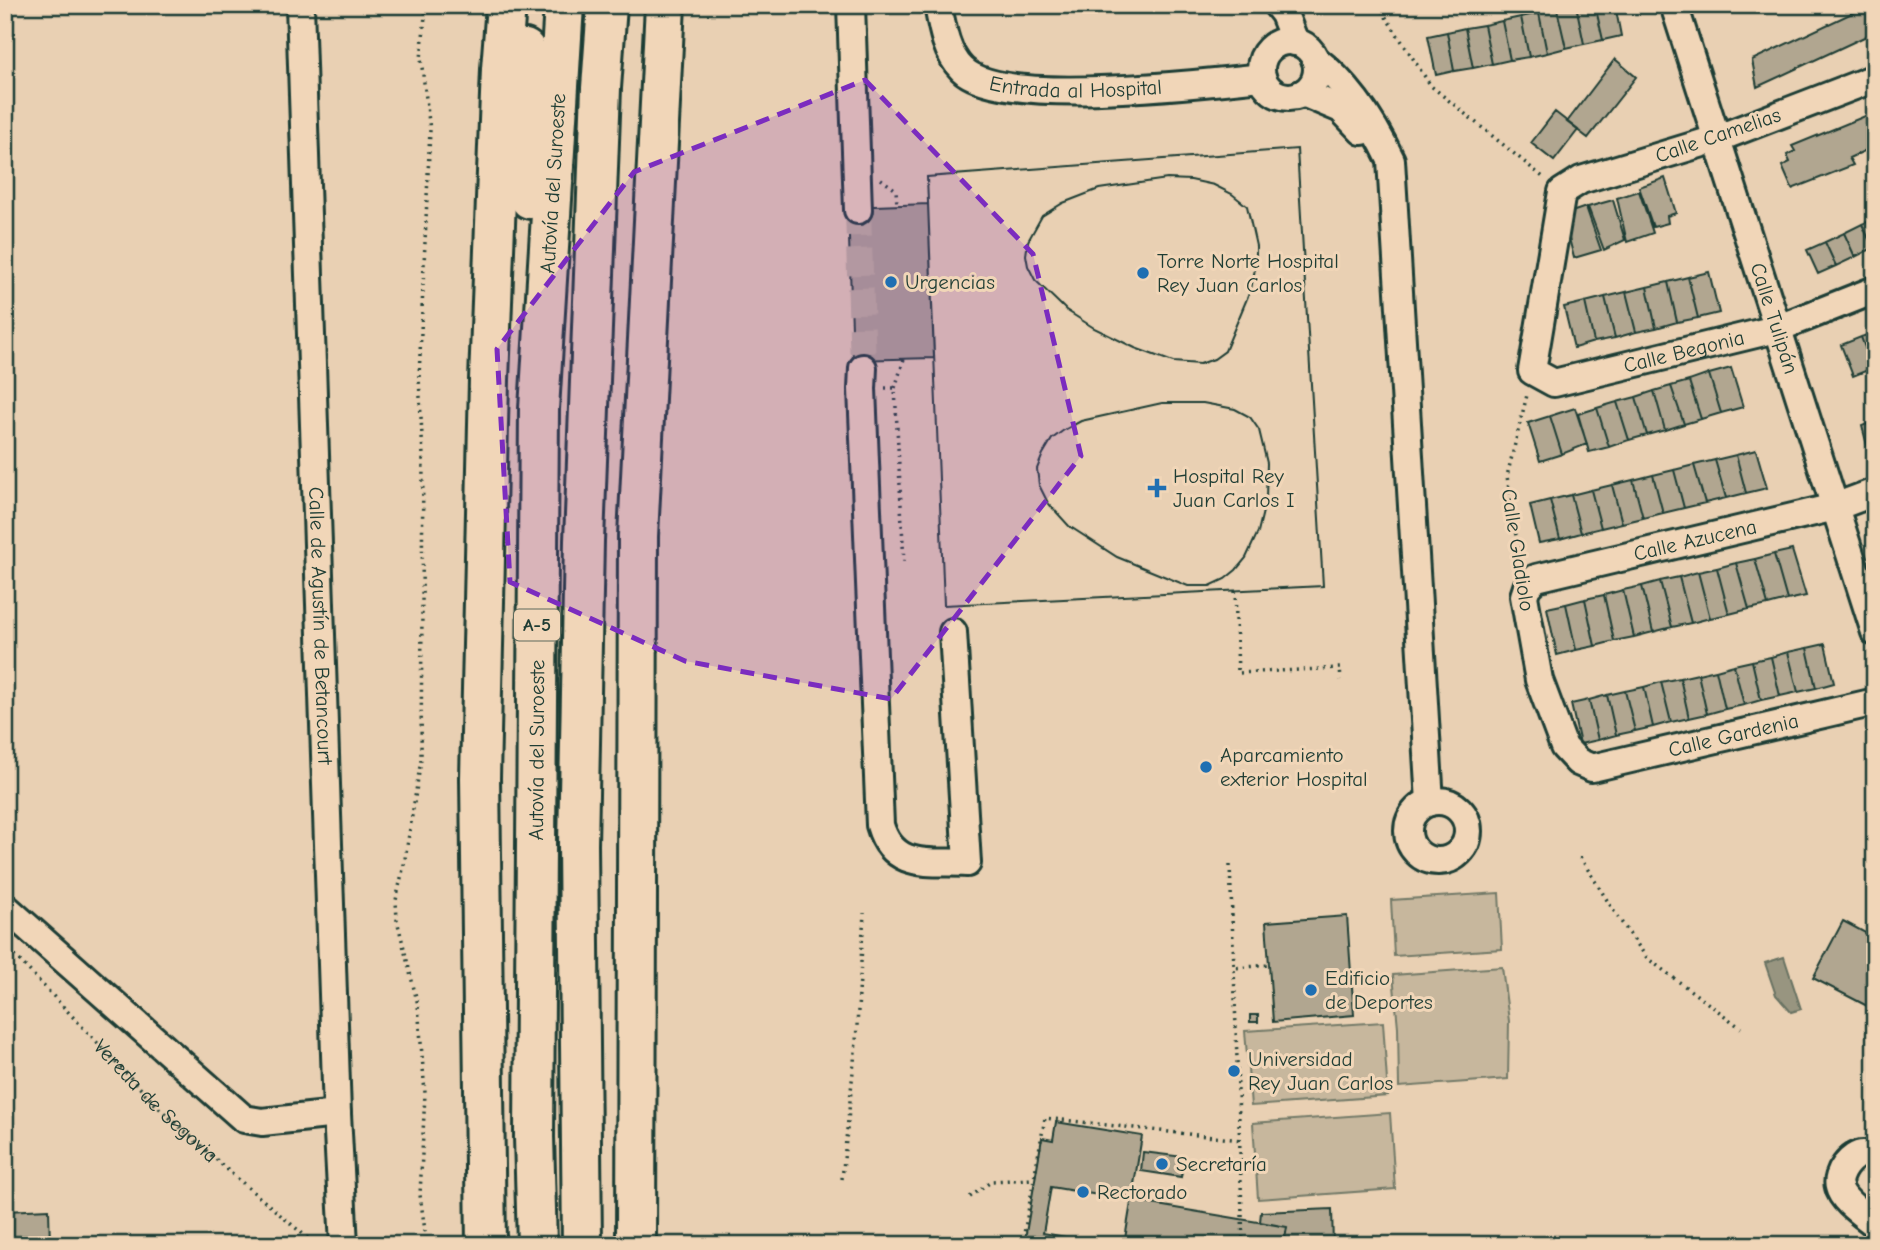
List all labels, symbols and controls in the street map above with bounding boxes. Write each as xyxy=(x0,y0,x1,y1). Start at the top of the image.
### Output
street label: Entrada al Hospital xyxy=(987,71,1163,102)
street label: Autovía del Suroeste xyxy=(535,93,571,274)
street label: Calle Camelias xyxy=(1652,102,1784,168)
place label: Torre Norte Hospital Rey Juan Carlos xyxy=(1157,249,1339,297)
street label: Calle Tulipán xyxy=(1745,260,1803,377)
marker: Torre Norte Hospital Rey Juan Carlos xyxy=(1135,265,1151,281)
place label: Urgencias xyxy=(905,270,995,294)
marker: Urgencias xyxy=(883,274,899,290)
street label: Calle Begonia xyxy=(1621,325,1747,378)
place label: Hospital Rey Juan Carlos I xyxy=(1173,464,1294,512)
marker: Hospital Rey Juan Carlos I xyxy=(1147,478,1167,498)
street label: Calle de Agustín de Betancourt xyxy=(304,486,337,766)
street label: Calle Gladiolo xyxy=(1496,487,1540,613)
street label: Calle Azucena xyxy=(1631,514,1759,566)
road number: A-5 xyxy=(514,610,560,640)
street label: Autovía del Suroeste xyxy=(524,660,549,840)
street label: Calle Gardenia xyxy=(1666,708,1801,762)
place label: Aparcamiento exterior Hospital xyxy=(1220,743,1368,791)
marker: Aparcamiento exterior Hospital xyxy=(1198,759,1214,775)
place label: Edificio de Deportes xyxy=(1325,966,1433,1014)
marker: Edificio de Deportes xyxy=(1303,982,1319,998)
street label: Vereda de Segovia xyxy=(89,1034,223,1167)
place label: Universidad Rey Juan Carlos xyxy=(1248,1047,1393,1095)
marker: Universidad Rey Juan Carlos xyxy=(1226,1063,1242,1079)
place label: Secretaría xyxy=(1176,1152,1267,1176)
marker: Secretaría xyxy=(1154,1156,1170,1172)
place label: Rectorado xyxy=(1097,1180,1187,1204)
marker: Rectorado xyxy=(1075,1184,1091,1200)

